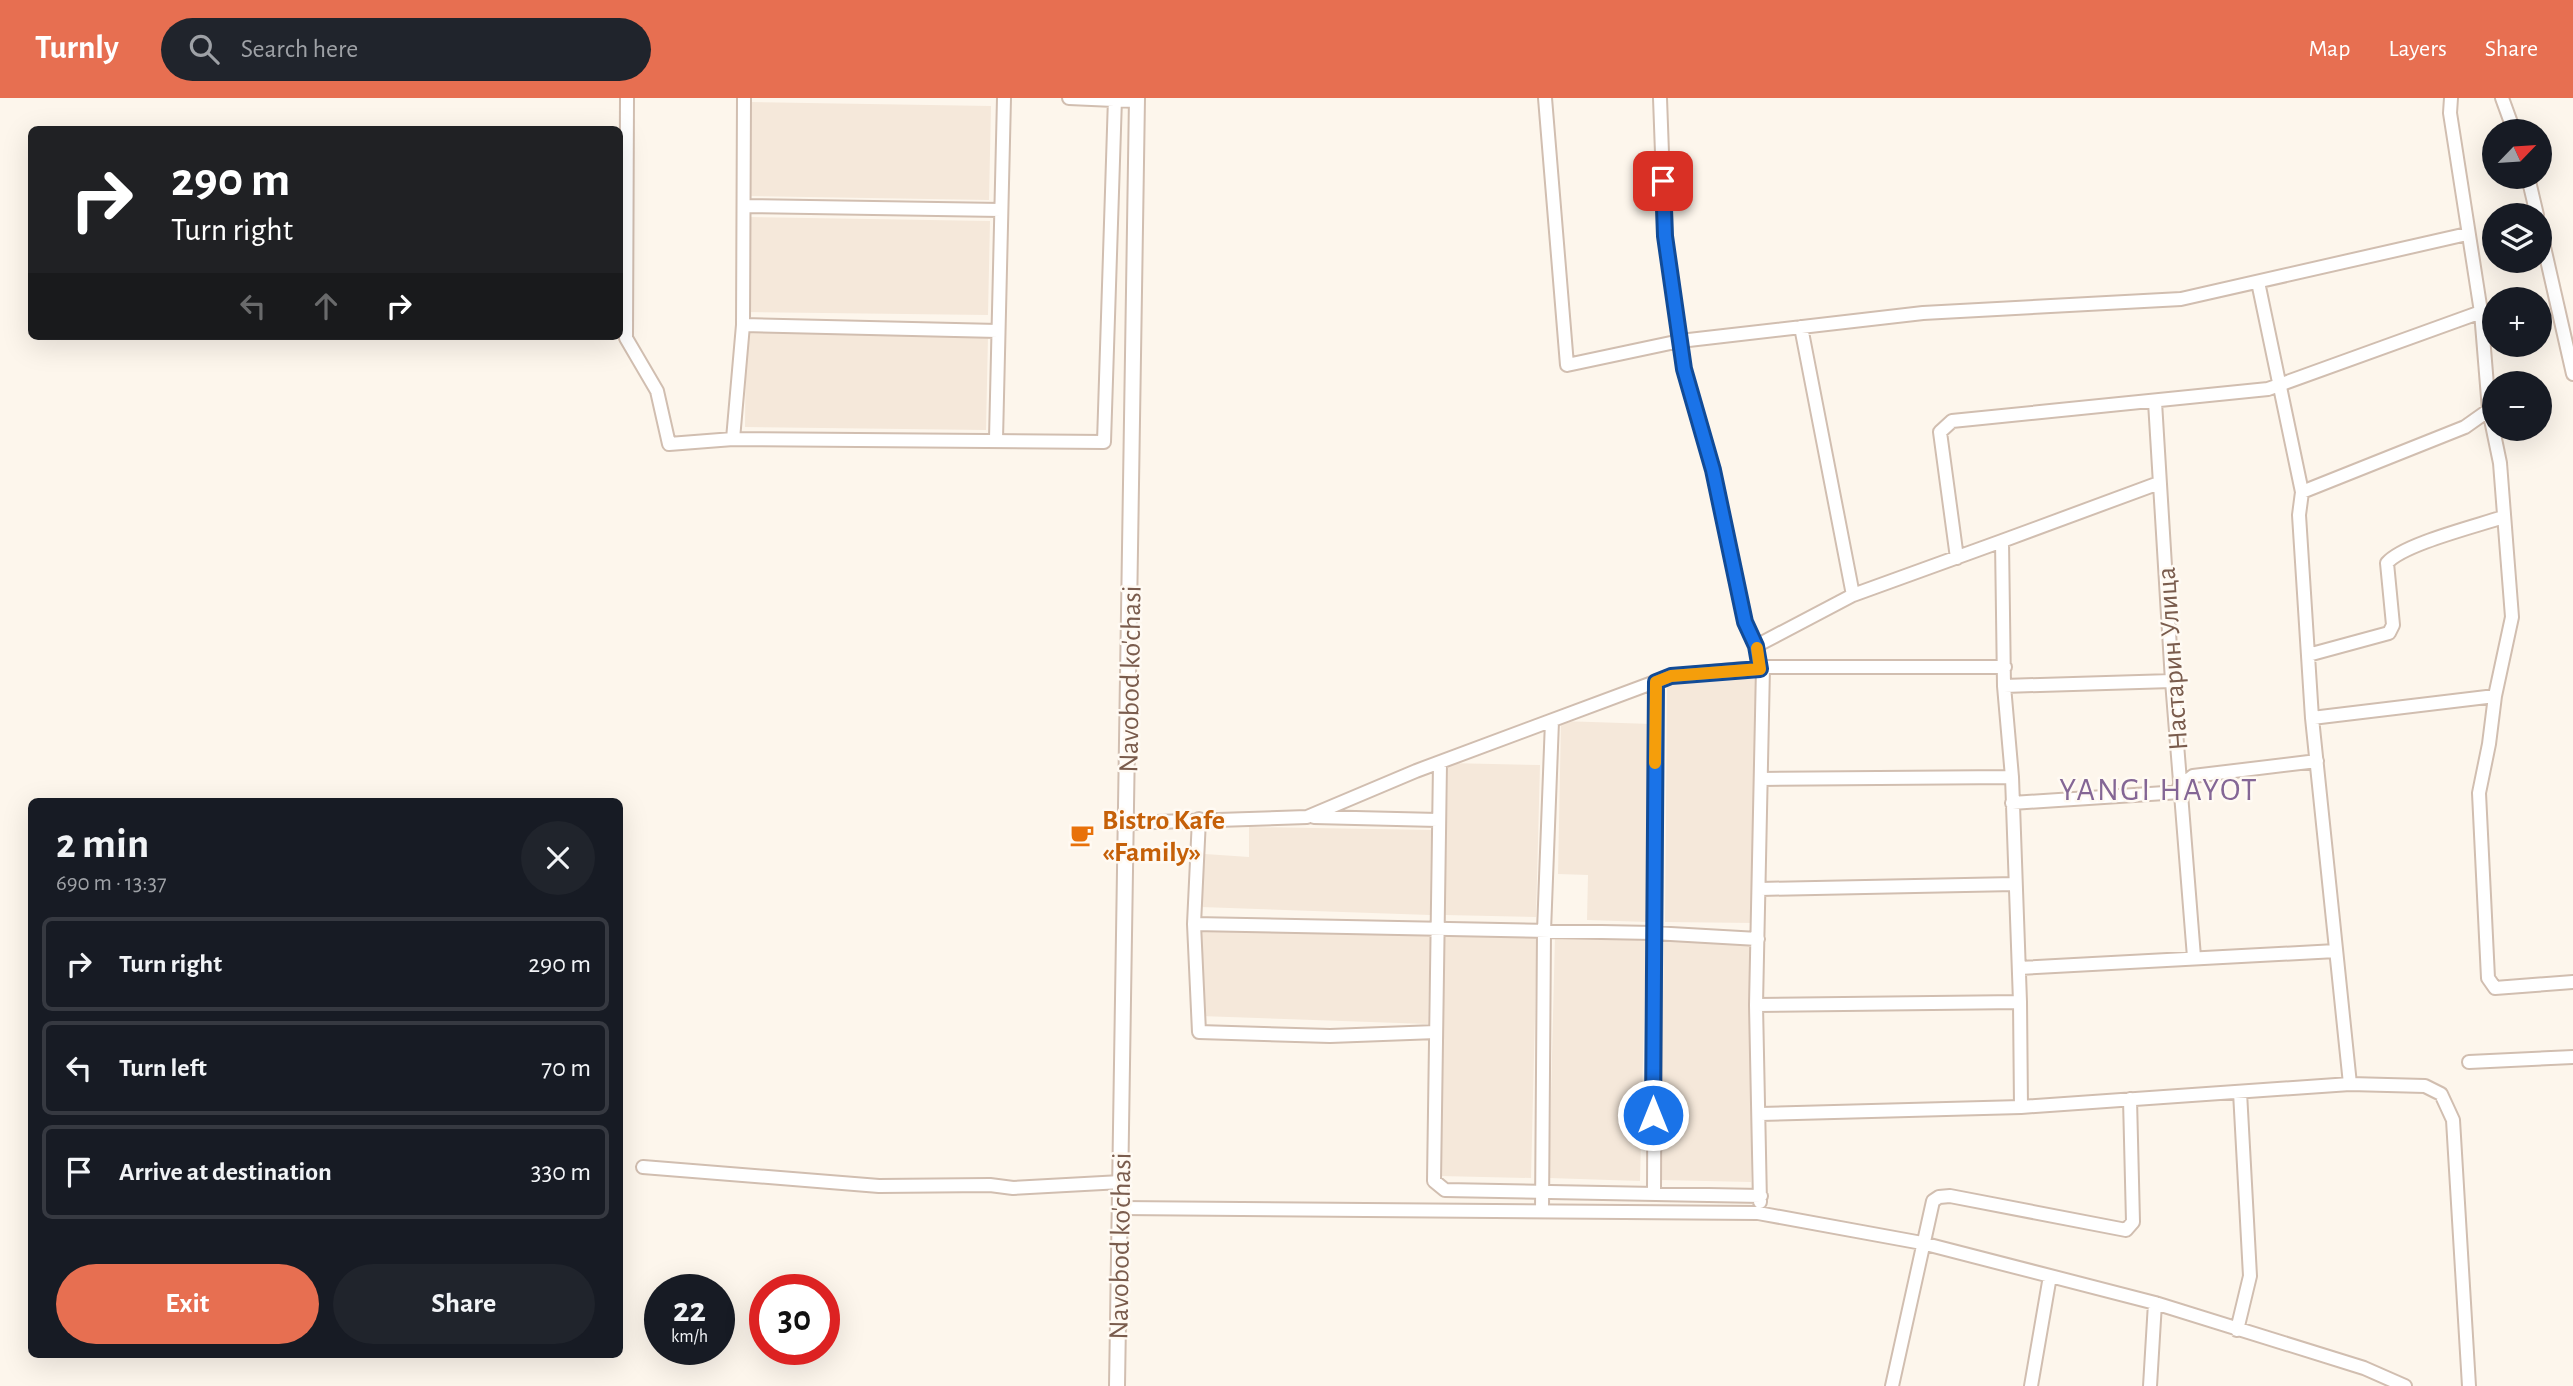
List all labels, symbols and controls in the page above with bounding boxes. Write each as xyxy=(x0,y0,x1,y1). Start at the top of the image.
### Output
search box xyxy=(161,18,651,81)
icon: search xyxy=(185,30,223,68)
text: Turnly xyxy=(35,32,119,65)
text: Search here xyxy=(241,36,358,62)
text: Map xyxy=(2308,37,2350,61)
text: Layers xyxy=(2388,37,2447,61)
text: Share xyxy=(2485,37,2538,61)
north arrow xyxy=(2482,119,2552,189)
map controls xyxy=(2482,119,2552,441)
pin xyxy=(1633,151,1693,211)
icon: right xyxy=(56,154,147,245)
text: 290 m xyxy=(171,156,290,205)
icon: arrive xyxy=(1644,162,1682,200)
button: layers xyxy=(2482,203,2552,273)
text: Turn right xyxy=(171,214,293,246)
icon: left xyxy=(234,287,272,325)
icon: ahead xyxy=(307,287,345,325)
icon: right xyxy=(380,287,418,325)
button: + xyxy=(2482,287,2552,357)
button: − xyxy=(2482,371,2552,441)
street label: Настарин Улица xyxy=(2153,566,2193,752)
street label: Navobod ko'chasi xyxy=(1115,585,1147,773)
district label: YANGI HAYOT xyxy=(2059,774,2259,806)
place label: Bistro Kafe «Family» xyxy=(1102,807,1225,867)
button: close xyxy=(521,821,595,895)
cafe icon: Bistro Kafe «Family» xyxy=(1068,821,1096,849)
text: 2 min xyxy=(56,823,149,865)
text: 690 m · 13:37 xyxy=(56,872,167,895)
icon: right xyxy=(60,945,98,983)
text: Turn right xyxy=(119,951,222,977)
text: 290 m xyxy=(528,951,591,977)
icon: left xyxy=(60,1049,98,1087)
text: Turn left xyxy=(119,1055,207,1081)
text: 70 m xyxy=(541,1055,591,1081)
position arrow xyxy=(1616,1078,1690,1152)
street label: Navobod ko'chasi xyxy=(1105,1152,1137,1340)
icon: arrive xyxy=(60,1153,98,1191)
text: Arrive at destination xyxy=(119,1159,332,1185)
text: 330 m xyxy=(531,1159,591,1185)
button: Exit xyxy=(56,1264,319,1344)
button: Share xyxy=(333,1264,595,1344)
speed limit sign: 30 xyxy=(749,1274,840,1365)
text: 22 xyxy=(673,1293,706,1328)
text: km/h xyxy=(671,1328,708,1346)

